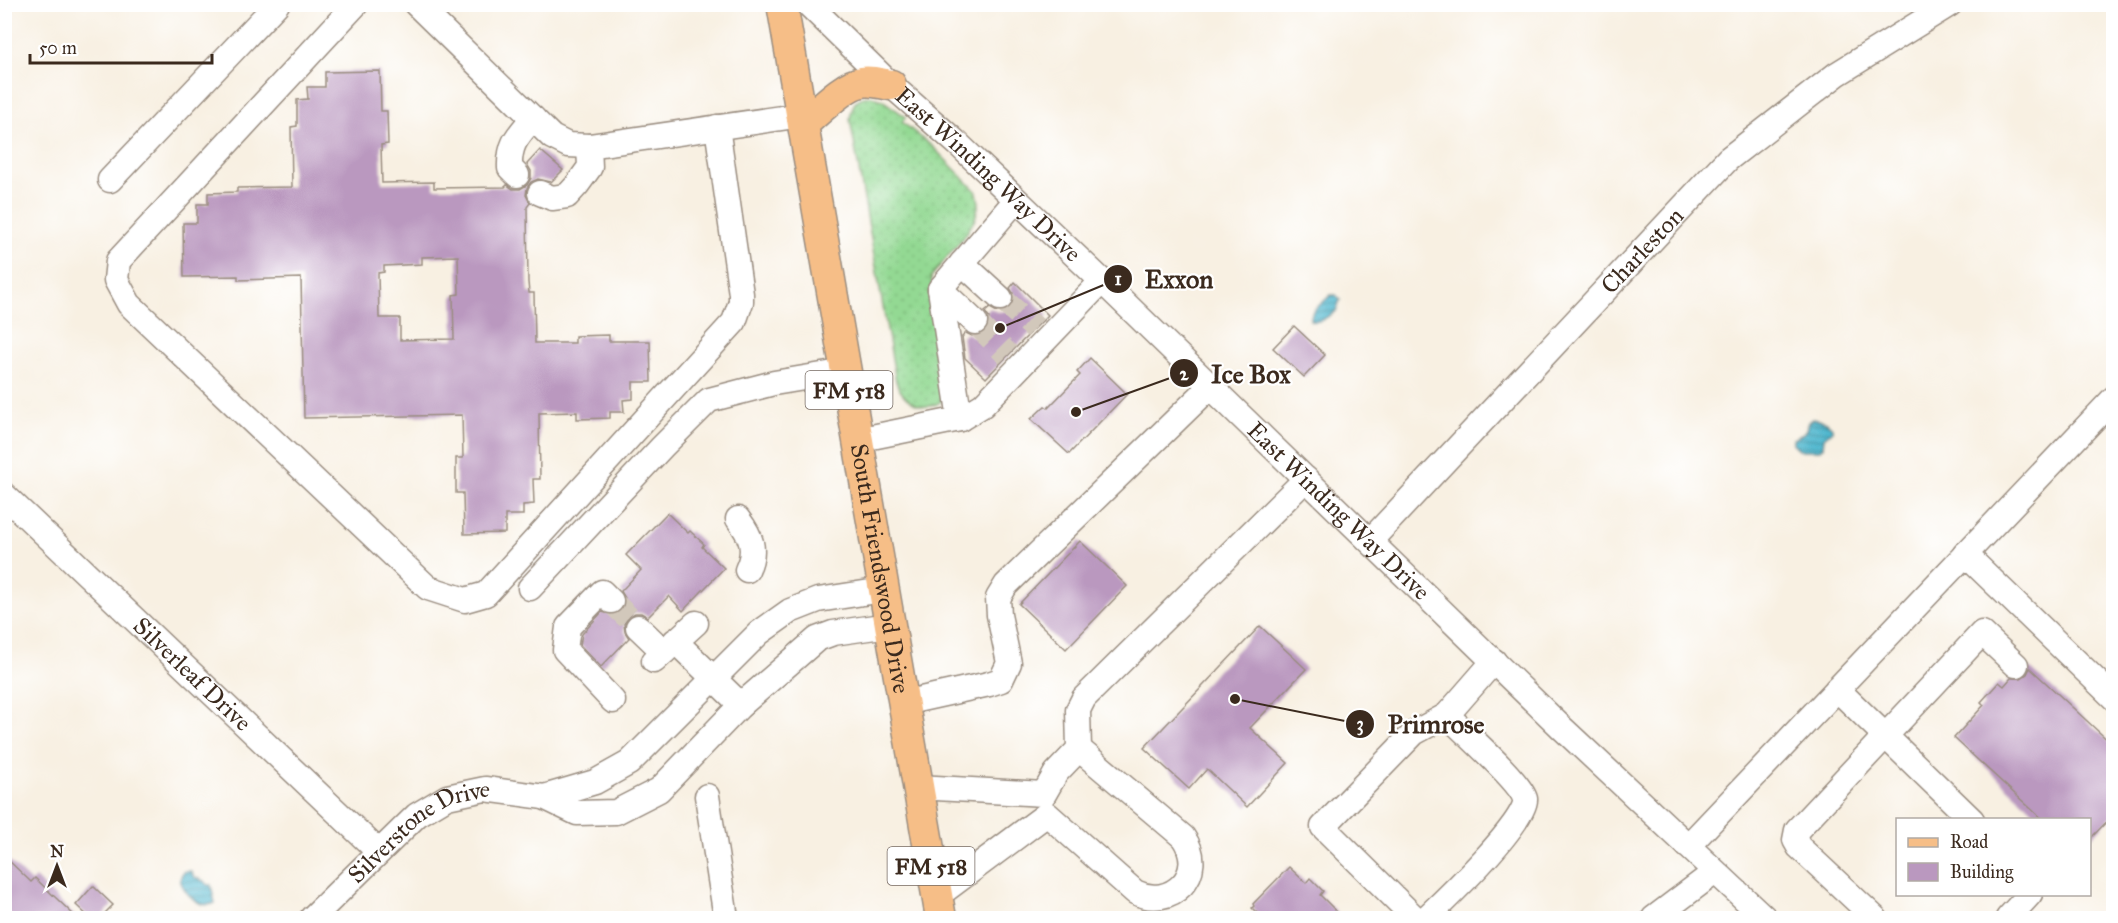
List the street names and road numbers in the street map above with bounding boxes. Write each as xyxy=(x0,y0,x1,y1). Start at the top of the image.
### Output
street label: East Winding Way Drive xyxy=(889,80,1088,268)
street label: Charleston xyxy=(1594,201,1690,300)
road number: FM 518 xyxy=(806,371,892,409)
street label: East Winding Way Drive xyxy=(1241,415,1436,607)
street label: South Friendswood Drive xyxy=(844,441,917,696)
street label: Silverleaf Drive xyxy=(127,611,258,738)
street label: Silverstone Drive xyxy=(341,773,492,890)
road number: FM 518 xyxy=(888,847,974,885)

